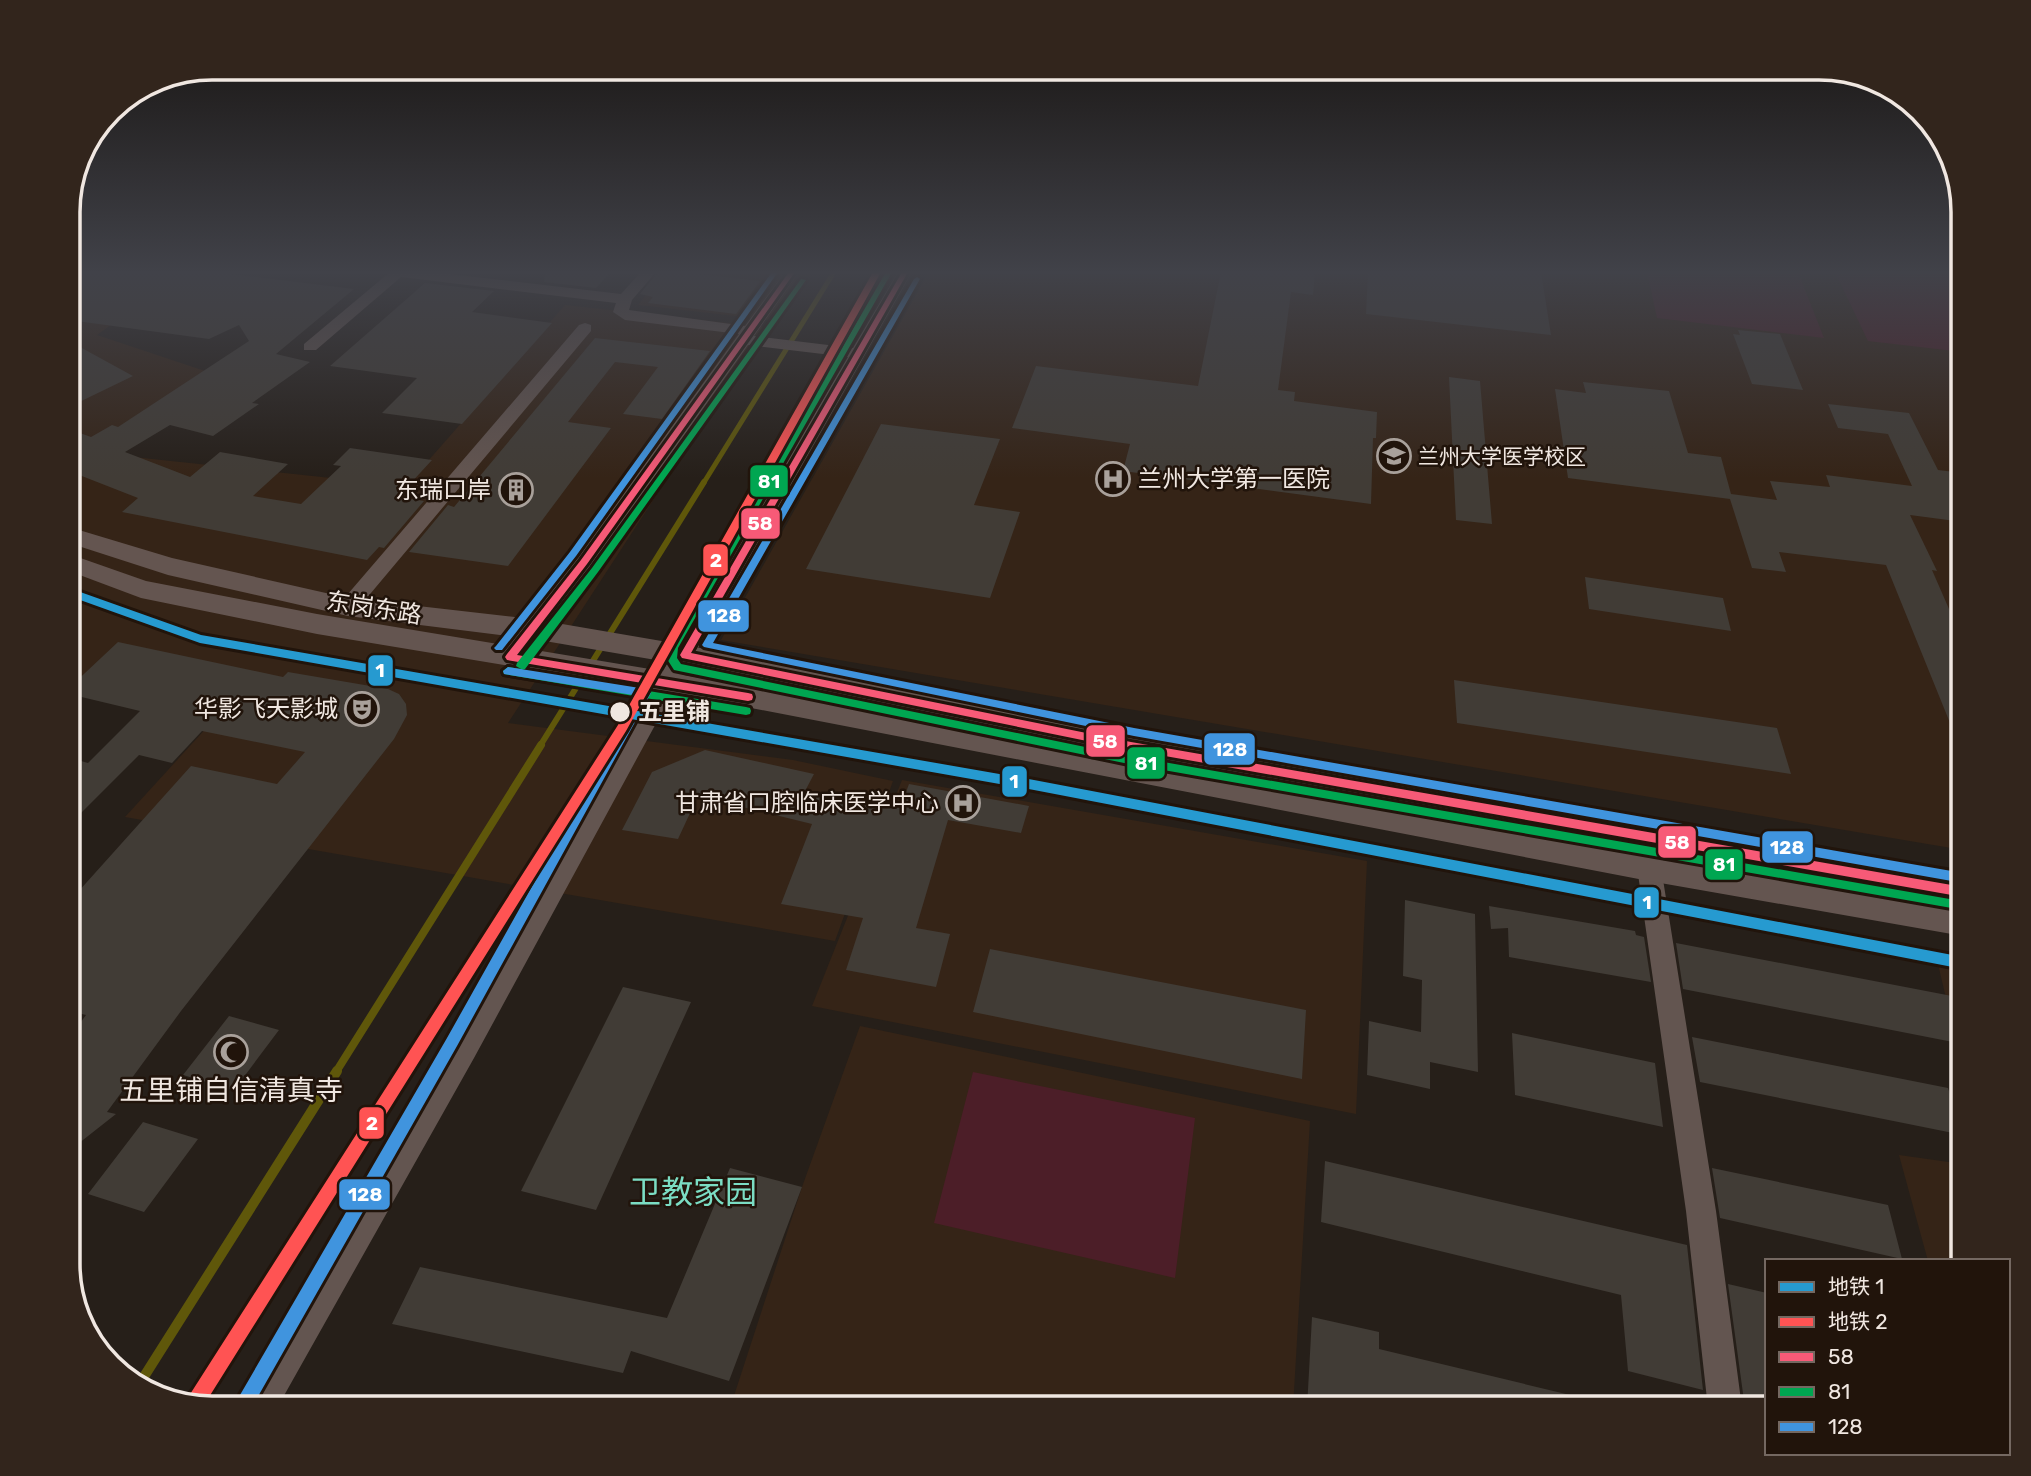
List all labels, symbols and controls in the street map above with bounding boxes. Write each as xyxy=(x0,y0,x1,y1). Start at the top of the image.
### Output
school or university icon: 兰州大学医学校区 xyxy=(1375,437,1413,475)
place label: 兰州大学医学校区 xyxy=(1418,444,1586,469)
hospital icon: 兰州大学第一医院 xyxy=(1094,460,1132,498)
line badge: 81 xyxy=(749,464,789,498)
place label: 兰州大学第一医院 xyxy=(1138,465,1330,493)
text: 81 xyxy=(758,470,780,493)
building icon: 东瑞口岸 xyxy=(497,471,535,509)
place label: 东瑞口岸 xyxy=(395,476,491,504)
line badge: 58 xyxy=(740,507,781,540)
text: 58 xyxy=(747,512,773,535)
line badge: 2 xyxy=(702,543,729,577)
text: 2 xyxy=(710,549,722,572)
street label: 东岗东路 xyxy=(324,587,424,629)
line badge: 128 xyxy=(697,599,750,633)
text: 128 xyxy=(707,604,741,627)
line badge: 1 xyxy=(367,654,394,687)
text: 1 xyxy=(375,659,385,682)
theatre icon: 华影飞天影城 xyxy=(343,690,381,728)
place label: 华影飞天影城 xyxy=(194,695,338,723)
place label: 五里铺 xyxy=(638,698,710,726)
marker: 五里铺 xyxy=(608,700,632,724)
line badge: 58 xyxy=(1085,724,1126,758)
text: 58 xyxy=(1092,730,1118,753)
line badge: 128 xyxy=(1203,732,1256,766)
text: 128 xyxy=(1213,738,1247,761)
line badge: 81 xyxy=(1126,746,1166,780)
text: 81 xyxy=(1135,752,1157,775)
line badge: 1 xyxy=(1001,765,1028,798)
text: 1 xyxy=(1009,770,1019,793)
hospital icon: 甘肃省口腔临床医学中心 xyxy=(944,784,982,822)
place label: 甘肃省口腔临床医学中心 xyxy=(675,789,939,817)
line badge: 58 xyxy=(1657,825,1697,859)
line badge: 128 xyxy=(1761,830,1814,864)
text: 58 xyxy=(1664,831,1690,854)
text: 128 xyxy=(1770,836,1804,859)
line badge: 81 xyxy=(1704,848,1744,881)
text: 81 xyxy=(1713,853,1735,876)
line badge: 1 xyxy=(1633,886,1660,919)
text: 1 xyxy=(1642,891,1652,914)
mosque icon: 五里铺自信清真寺 xyxy=(212,1033,250,1071)
place label: 五里铺自信清真寺 xyxy=(119,1074,343,1107)
line badge: 2 xyxy=(358,1106,385,1140)
text: 2 xyxy=(366,1112,378,1135)
district label: 卫教家园 xyxy=(629,1173,757,1211)
line badge: 128 xyxy=(338,1178,391,1211)
text: 128 xyxy=(348,1183,382,1206)
legend xyxy=(1765,1259,2010,1455)
text: 地铁 1 xyxy=(1828,1274,1884,1299)
text: 地铁 2 xyxy=(1828,1309,1887,1334)
text: 58 xyxy=(1828,1344,1854,1369)
text: 81 xyxy=(1828,1379,1850,1404)
text: 128 xyxy=(1828,1414,1863,1439)

